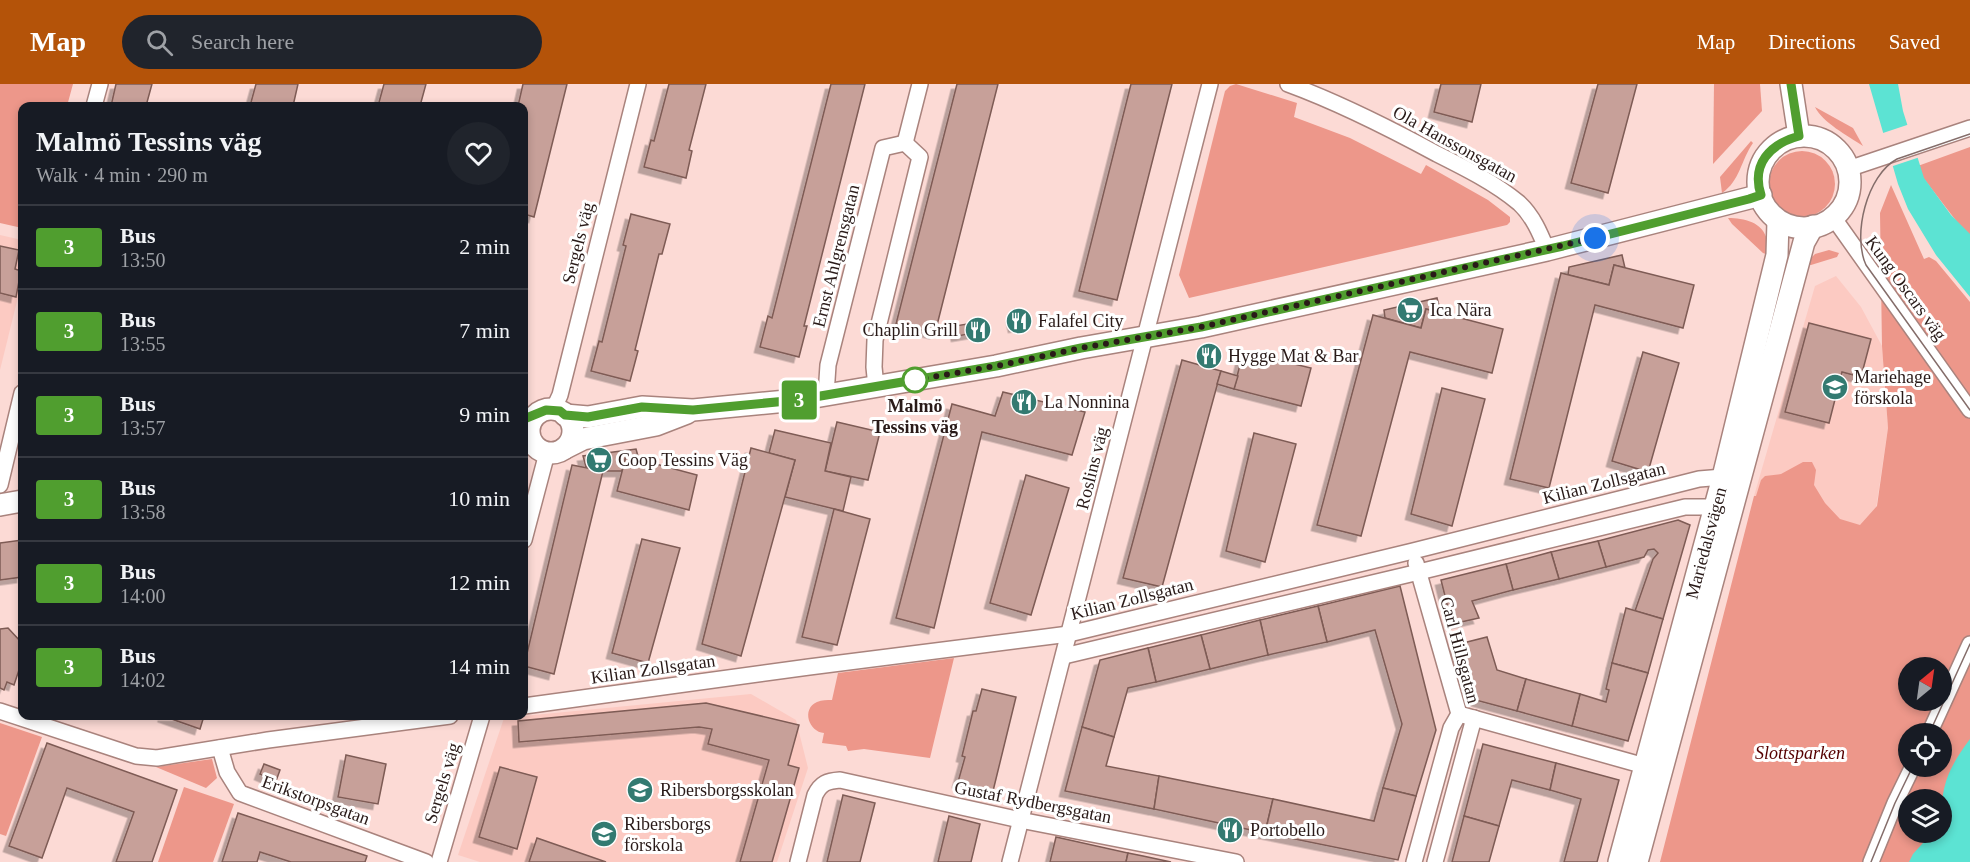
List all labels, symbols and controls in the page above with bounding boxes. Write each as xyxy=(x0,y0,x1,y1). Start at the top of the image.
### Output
search box xyxy=(122,15,542,69)
text: Map xyxy=(30,26,86,57)
icon: search xyxy=(143,26,176,59)
text: Search here xyxy=(191,29,294,54)
text: Map xyxy=(1697,30,1735,54)
text: Directions xyxy=(1768,30,1856,54)
text: Saved xyxy=(1889,30,1940,54)
street label: Ola Hanssonsgatan xyxy=(1390,102,1520,186)
button: heart xyxy=(447,122,510,185)
text: Malmö Tessins väg xyxy=(36,126,262,157)
text: Walk · 4 min · 290 m xyxy=(36,164,208,186)
street label: Ernst Ahlgrensgatan xyxy=(809,183,863,329)
street label: Sergels väg xyxy=(558,200,598,286)
text: Bus xyxy=(120,223,155,248)
your location xyxy=(1580,223,1610,253)
street label: Kung Oscars väg xyxy=(1861,232,1951,344)
text: 2 min xyxy=(459,234,510,259)
text: 3 xyxy=(64,235,74,259)
text: 13:50 xyxy=(120,249,166,271)
supermarket icon: Ica Nära xyxy=(1395,295,1425,325)
place label: Ica Nära xyxy=(1430,300,1491,320)
restaurant icon: Falafel City xyxy=(1004,306,1034,336)
text: Bus xyxy=(120,307,155,332)
place label: Falafel City xyxy=(1038,311,1123,331)
restaurant icon: Chaplin Grill xyxy=(963,315,993,345)
text: 7 min xyxy=(459,318,510,343)
text: 3 xyxy=(64,319,74,343)
place label: Chaplin Grill xyxy=(863,320,958,340)
text: 13:55 xyxy=(120,333,166,355)
restaurant icon: Hygge Mat & Bar xyxy=(1194,341,1224,371)
place label: Hygge Mat & Bar xyxy=(1228,346,1358,366)
marker: Malmö Tessins väg xyxy=(902,367,928,393)
place label: Mariehage förskola xyxy=(1854,367,1931,408)
school or university icon: Mariehage förskola xyxy=(1820,372,1850,402)
line badge: 3 xyxy=(780,380,818,420)
restaurant icon: La Nonnina xyxy=(1009,387,1039,417)
text: 3 xyxy=(794,388,804,412)
text: Bus xyxy=(120,391,155,416)
place label: La Nonnina xyxy=(1044,392,1129,412)
place label: Malmö Tessins väg xyxy=(872,396,958,437)
text: 9 min xyxy=(459,402,510,427)
text: 3 xyxy=(64,403,74,427)
text: 13:57 xyxy=(120,417,166,439)
street label: Roslins väg xyxy=(1072,425,1112,511)
supermarket icon: Coop Tessins Väg xyxy=(584,445,614,475)
place label: Coop Tessins Väg xyxy=(618,450,748,470)
street label: Kilian Zollsgatan xyxy=(1541,458,1667,508)
text: Bus xyxy=(120,475,155,500)
street label: Mariedalsvägen xyxy=(1681,485,1731,601)
text: 10 min xyxy=(448,486,510,511)
text: 3 xyxy=(64,487,74,511)
text: 13:58 xyxy=(120,501,166,523)
text: Bus xyxy=(120,559,155,584)
text: 12 min xyxy=(448,570,510,595)
text: 3 xyxy=(64,571,74,595)
street label: Kilian Zollsgatan xyxy=(1069,574,1195,624)
text: 14:00 xyxy=(120,585,166,607)
street label: Carl Hillsgatan xyxy=(1436,595,1484,705)
text: Bus xyxy=(120,643,155,668)
street label: Kilian Zollsgatan xyxy=(589,650,717,688)
text: 14 min xyxy=(448,654,510,679)
text: 3 xyxy=(64,655,74,679)
north arrow xyxy=(1898,657,1952,711)
map controls xyxy=(1898,657,1952,843)
text: 14:02 xyxy=(120,669,166,691)
button: locate xyxy=(1898,723,1952,777)
street label: Sergels väg xyxy=(420,740,464,826)
park label: Slottsparken xyxy=(1755,743,1845,763)
street label: Erikstorpsgatan xyxy=(259,771,373,829)
school or university icon: Ribersborgsskolan xyxy=(625,775,655,805)
street label: Gustaf Rydbergsgatan xyxy=(953,777,1113,827)
place label: Ribersborgsskolan xyxy=(660,780,794,800)
button: layers xyxy=(1898,789,1952,843)
place label: Ribersborgs förskola xyxy=(624,814,711,855)
restaurant icon: Portobello xyxy=(1215,815,1245,845)
school or university icon: Ribersborgs förskola xyxy=(589,819,619,849)
place label: Portobello xyxy=(1250,820,1325,840)

